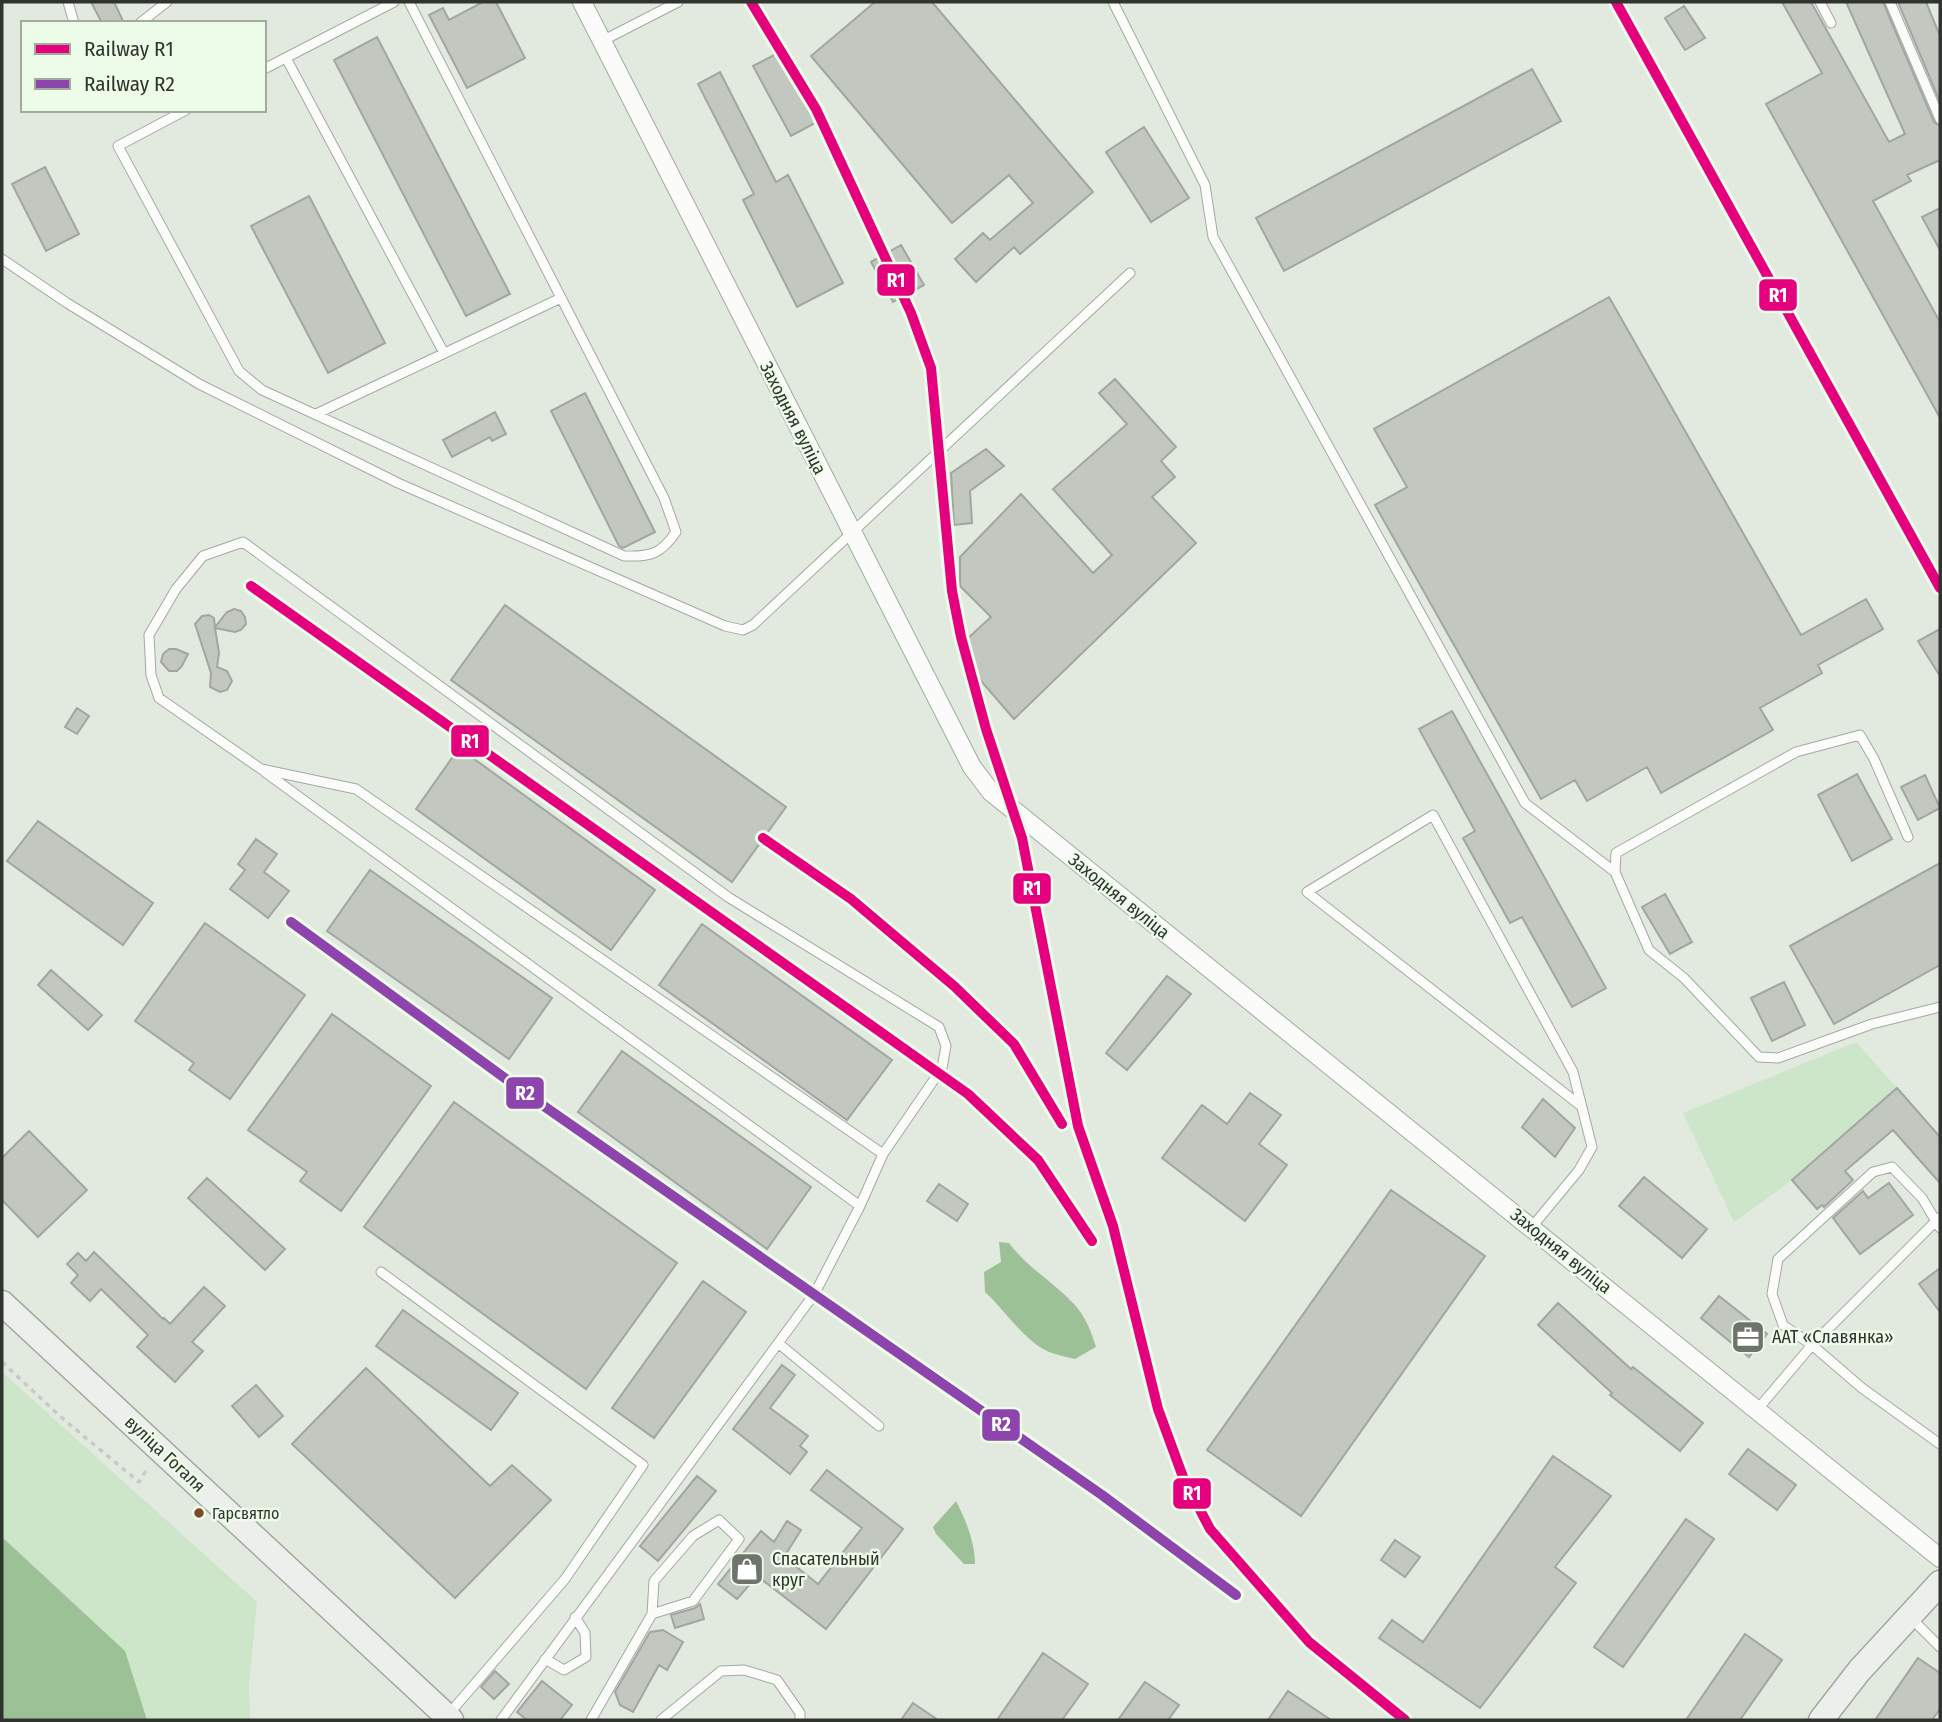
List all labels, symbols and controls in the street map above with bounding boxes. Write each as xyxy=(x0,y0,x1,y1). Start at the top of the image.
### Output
legend xyxy=(21,21,266,112)
text: Railway R1 xyxy=(84,36,174,62)
text: Railway R2 xyxy=(84,71,175,97)
line badge: R1 xyxy=(876,263,916,297)
text: R1 xyxy=(887,269,905,292)
line badge: R1 xyxy=(1758,278,1798,312)
text: R1 xyxy=(1769,284,1787,307)
street label: Заходняя вуліца xyxy=(755,358,831,478)
line badge: R1 xyxy=(450,724,490,758)
text: R1 xyxy=(461,730,479,753)
street label: Заходняя вуліца xyxy=(1064,848,1174,944)
line badge: R1 xyxy=(1012,872,1052,905)
text: R1 xyxy=(1023,877,1041,900)
line badge: R2 xyxy=(505,1076,545,1110)
text: R2 xyxy=(515,1082,535,1105)
street label: Заходняя вуліца xyxy=(1506,1203,1616,1299)
office icon: ААТ «Славянка» xyxy=(1729,1318,1767,1356)
place label: ААТ «Славянка» xyxy=(1772,1326,1894,1348)
line badge: R2 xyxy=(981,1408,1021,1442)
street label: вуліца Гогаля xyxy=(120,1411,210,1497)
text: R2 xyxy=(991,1413,1011,1436)
line badge: R1 xyxy=(1172,1477,1212,1510)
text: R1 xyxy=(1183,1482,1201,1505)
place label: Гарсвятло xyxy=(212,1504,279,1523)
marker: Гарсвятло xyxy=(192,1506,206,1520)
place label: Спасательный круг xyxy=(772,1548,880,1591)
shop icon: Спасательный круг xyxy=(728,1550,766,1588)

